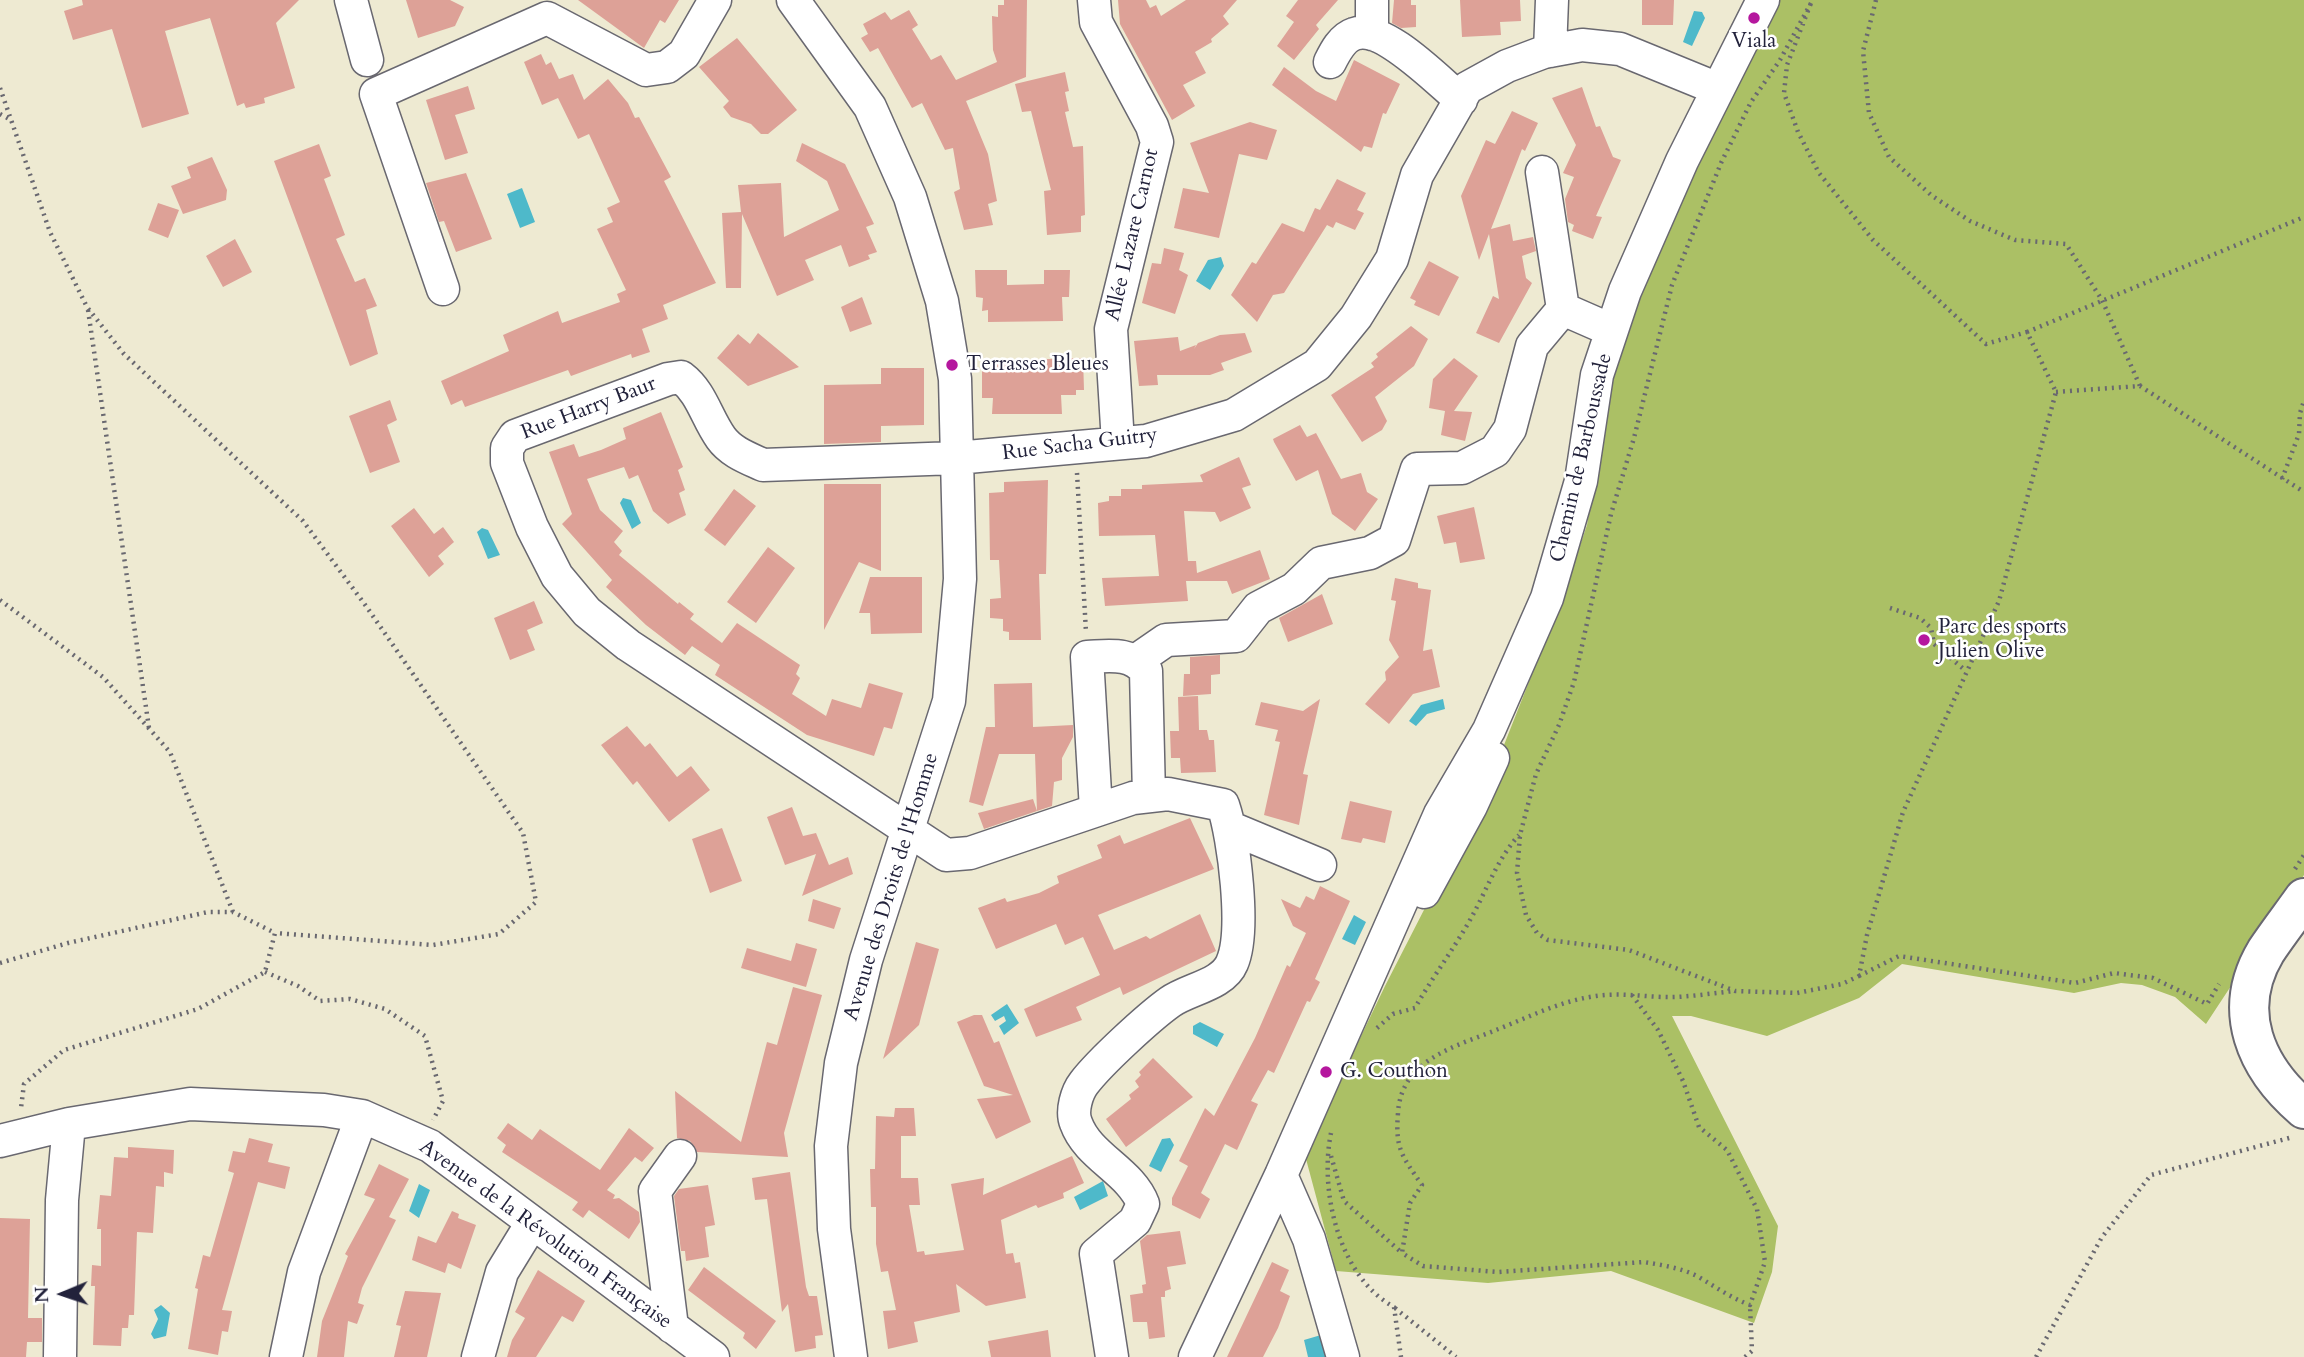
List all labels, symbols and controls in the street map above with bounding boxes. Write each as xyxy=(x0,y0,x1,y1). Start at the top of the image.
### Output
marker: Viala xyxy=(1746,10,1762,26)
place label: Viala xyxy=(1732,29,1776,55)
street label: Allée Lazare Carnot xyxy=(1101,146,1165,324)
street label: Chemin de Barboussade xyxy=(1546,351,1618,565)
place label: Terrasses Bleues xyxy=(966,352,1109,378)
marker: Terrasses Bleues xyxy=(944,357,960,373)
street label: Rue Harry Baur xyxy=(518,372,660,446)
street label: Rue Sacha Guitry xyxy=(1001,423,1159,467)
place label: Parc des sports Julien Olive xyxy=(1938,615,2067,665)
marker: Parc des sports Julien Olive xyxy=(1916,632,1932,648)
street label: Avenue des Droits de l'Homme xyxy=(839,750,945,1024)
place label: G. Couthon xyxy=(1340,1059,1448,1085)
marker: G. Couthon xyxy=(1318,1064,1334,1080)
street label: Avenue de la Révolution Française xyxy=(414,1135,676,1335)
north arrow xyxy=(28,1259,98,1329)
text: N xyxy=(29,1286,55,1303)

